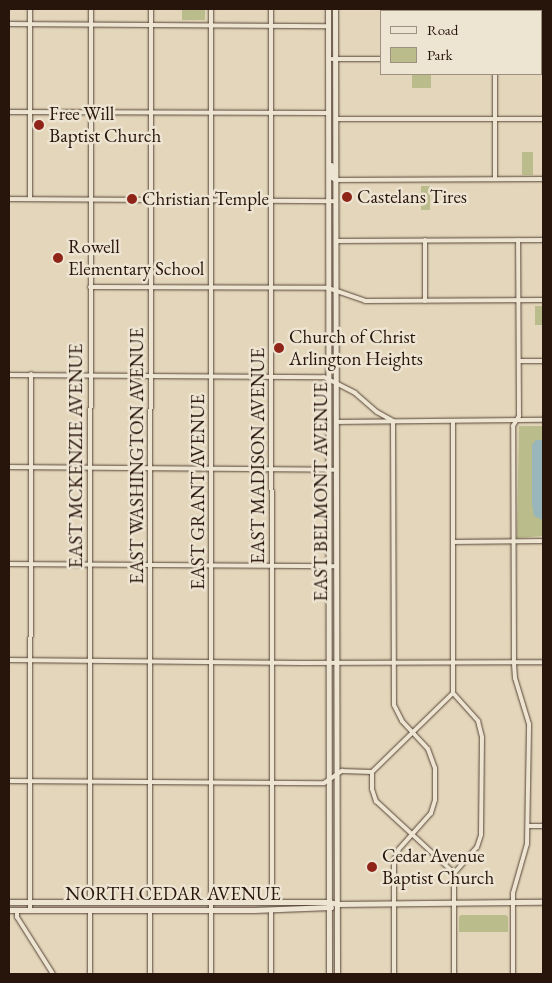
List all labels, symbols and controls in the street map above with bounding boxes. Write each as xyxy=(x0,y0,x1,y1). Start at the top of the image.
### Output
legend xyxy=(380,10,542,75)
text: Road xyxy=(427,20,458,39)
text: Park xyxy=(427,45,453,64)
place label: Free Will Baptist Church xyxy=(49,103,161,147)
marker: Free Will Baptist Church xyxy=(33,119,45,131)
place label: Castelans Tires xyxy=(357,186,467,208)
place label: Christian Temple xyxy=(142,188,269,210)
marker: Castelans Tires xyxy=(341,191,353,203)
marker: Christian Temple xyxy=(126,193,138,205)
place label: Rowell Elementary School xyxy=(68,236,204,280)
marker: Rowell Elementary School xyxy=(52,252,64,264)
place label: Church of Christ Arlington Heights xyxy=(289,326,423,370)
street label: EAST WASHINGTON AVENUE xyxy=(126,328,148,584)
marker: Church of Christ Arlington Heights xyxy=(273,342,285,354)
street label: EAST MCKENZIE AVENUE xyxy=(65,344,87,568)
street label: EAST MADISON AVENUE xyxy=(247,348,269,564)
street label: EAST BELMONT AVENUE xyxy=(310,382,332,602)
street label: EAST GRANT AVENUE xyxy=(187,394,209,590)
place label: Cedar Avenue Baptist Church xyxy=(382,845,494,889)
marker: Cedar Avenue Baptist Church xyxy=(366,861,378,873)
street label: NORTH CEDAR AVENUE xyxy=(65,883,281,905)

